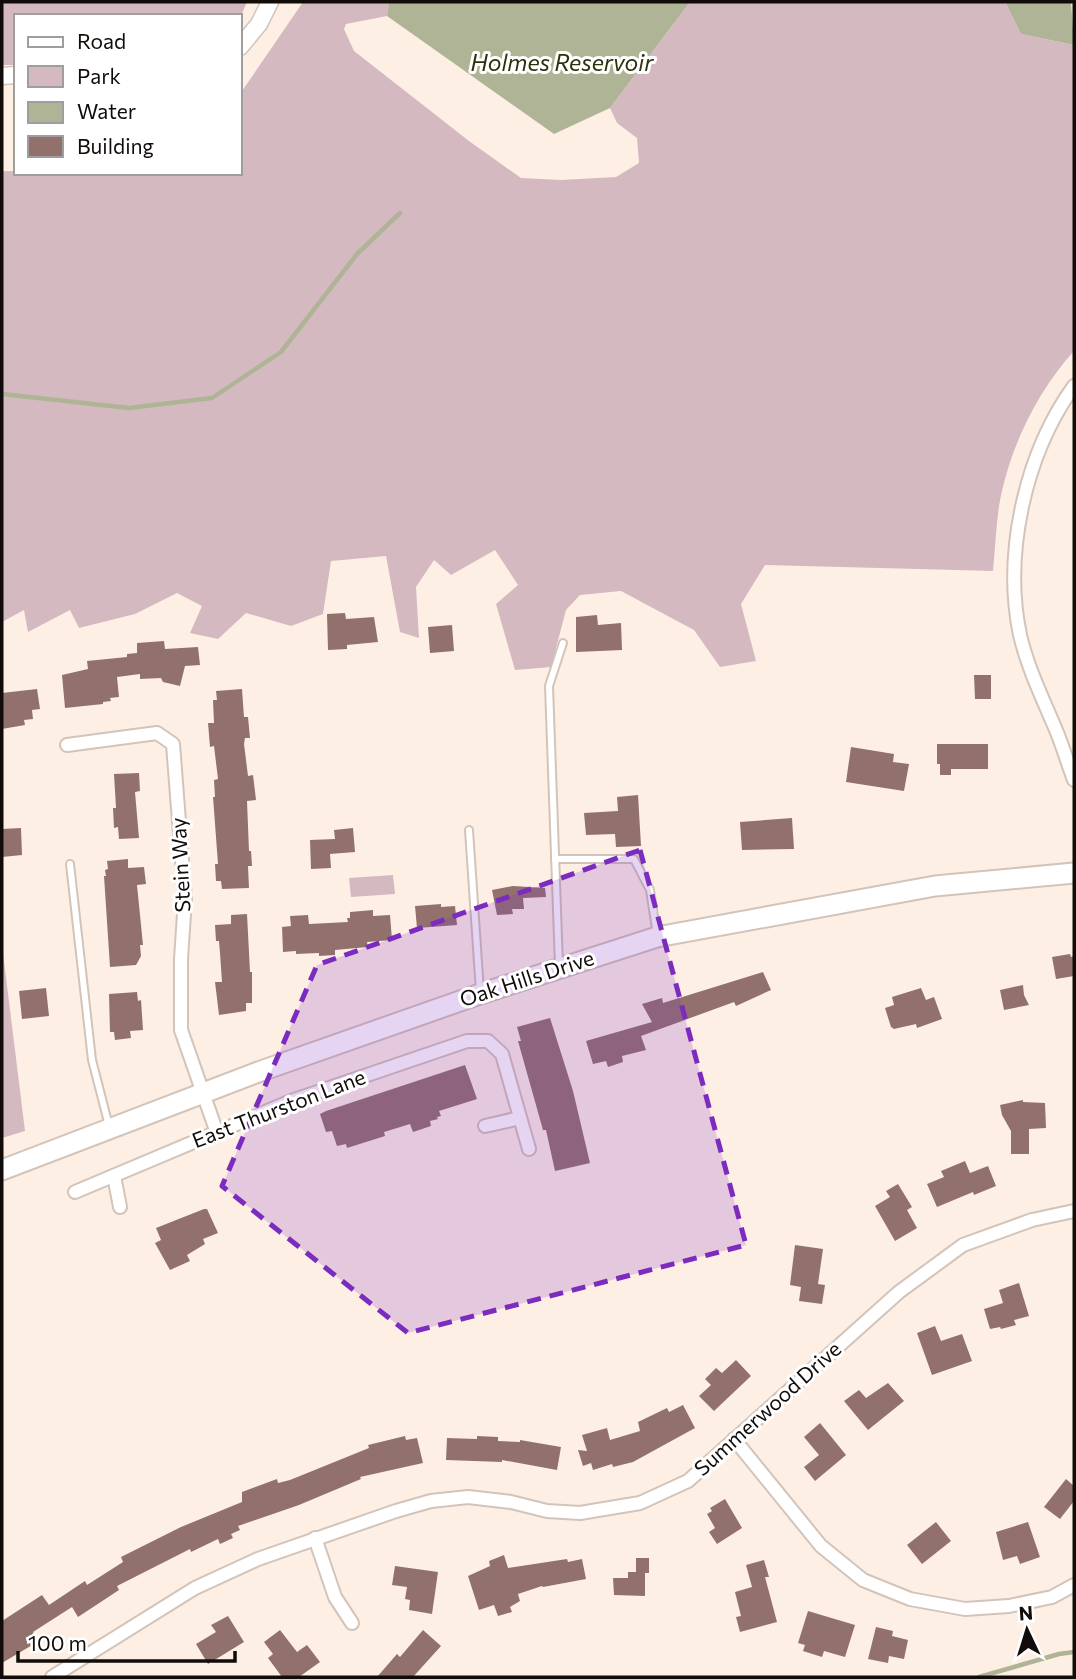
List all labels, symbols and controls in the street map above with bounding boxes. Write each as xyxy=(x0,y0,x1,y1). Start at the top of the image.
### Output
legend xyxy=(14,14,242,175)
text: Road xyxy=(77,28,126,53)
water label: Holmes Reservoir xyxy=(471,48,654,76)
text: Park xyxy=(77,63,121,88)
text: Water xyxy=(77,98,136,123)
text: Building xyxy=(77,133,154,158)
street label: Stein Way xyxy=(165,817,194,913)
street label: Oak Hills Drive xyxy=(456,944,597,1011)
street label: East Thurston Lane xyxy=(188,1063,369,1152)
street label: Summerwood Drive xyxy=(689,1336,845,1480)
north arrow xyxy=(992,1595,1062,1665)
text: N xyxy=(1018,1601,1034,1625)
scale bar xyxy=(18,1620,234,1664)
text: 100 m xyxy=(28,1630,87,1655)

